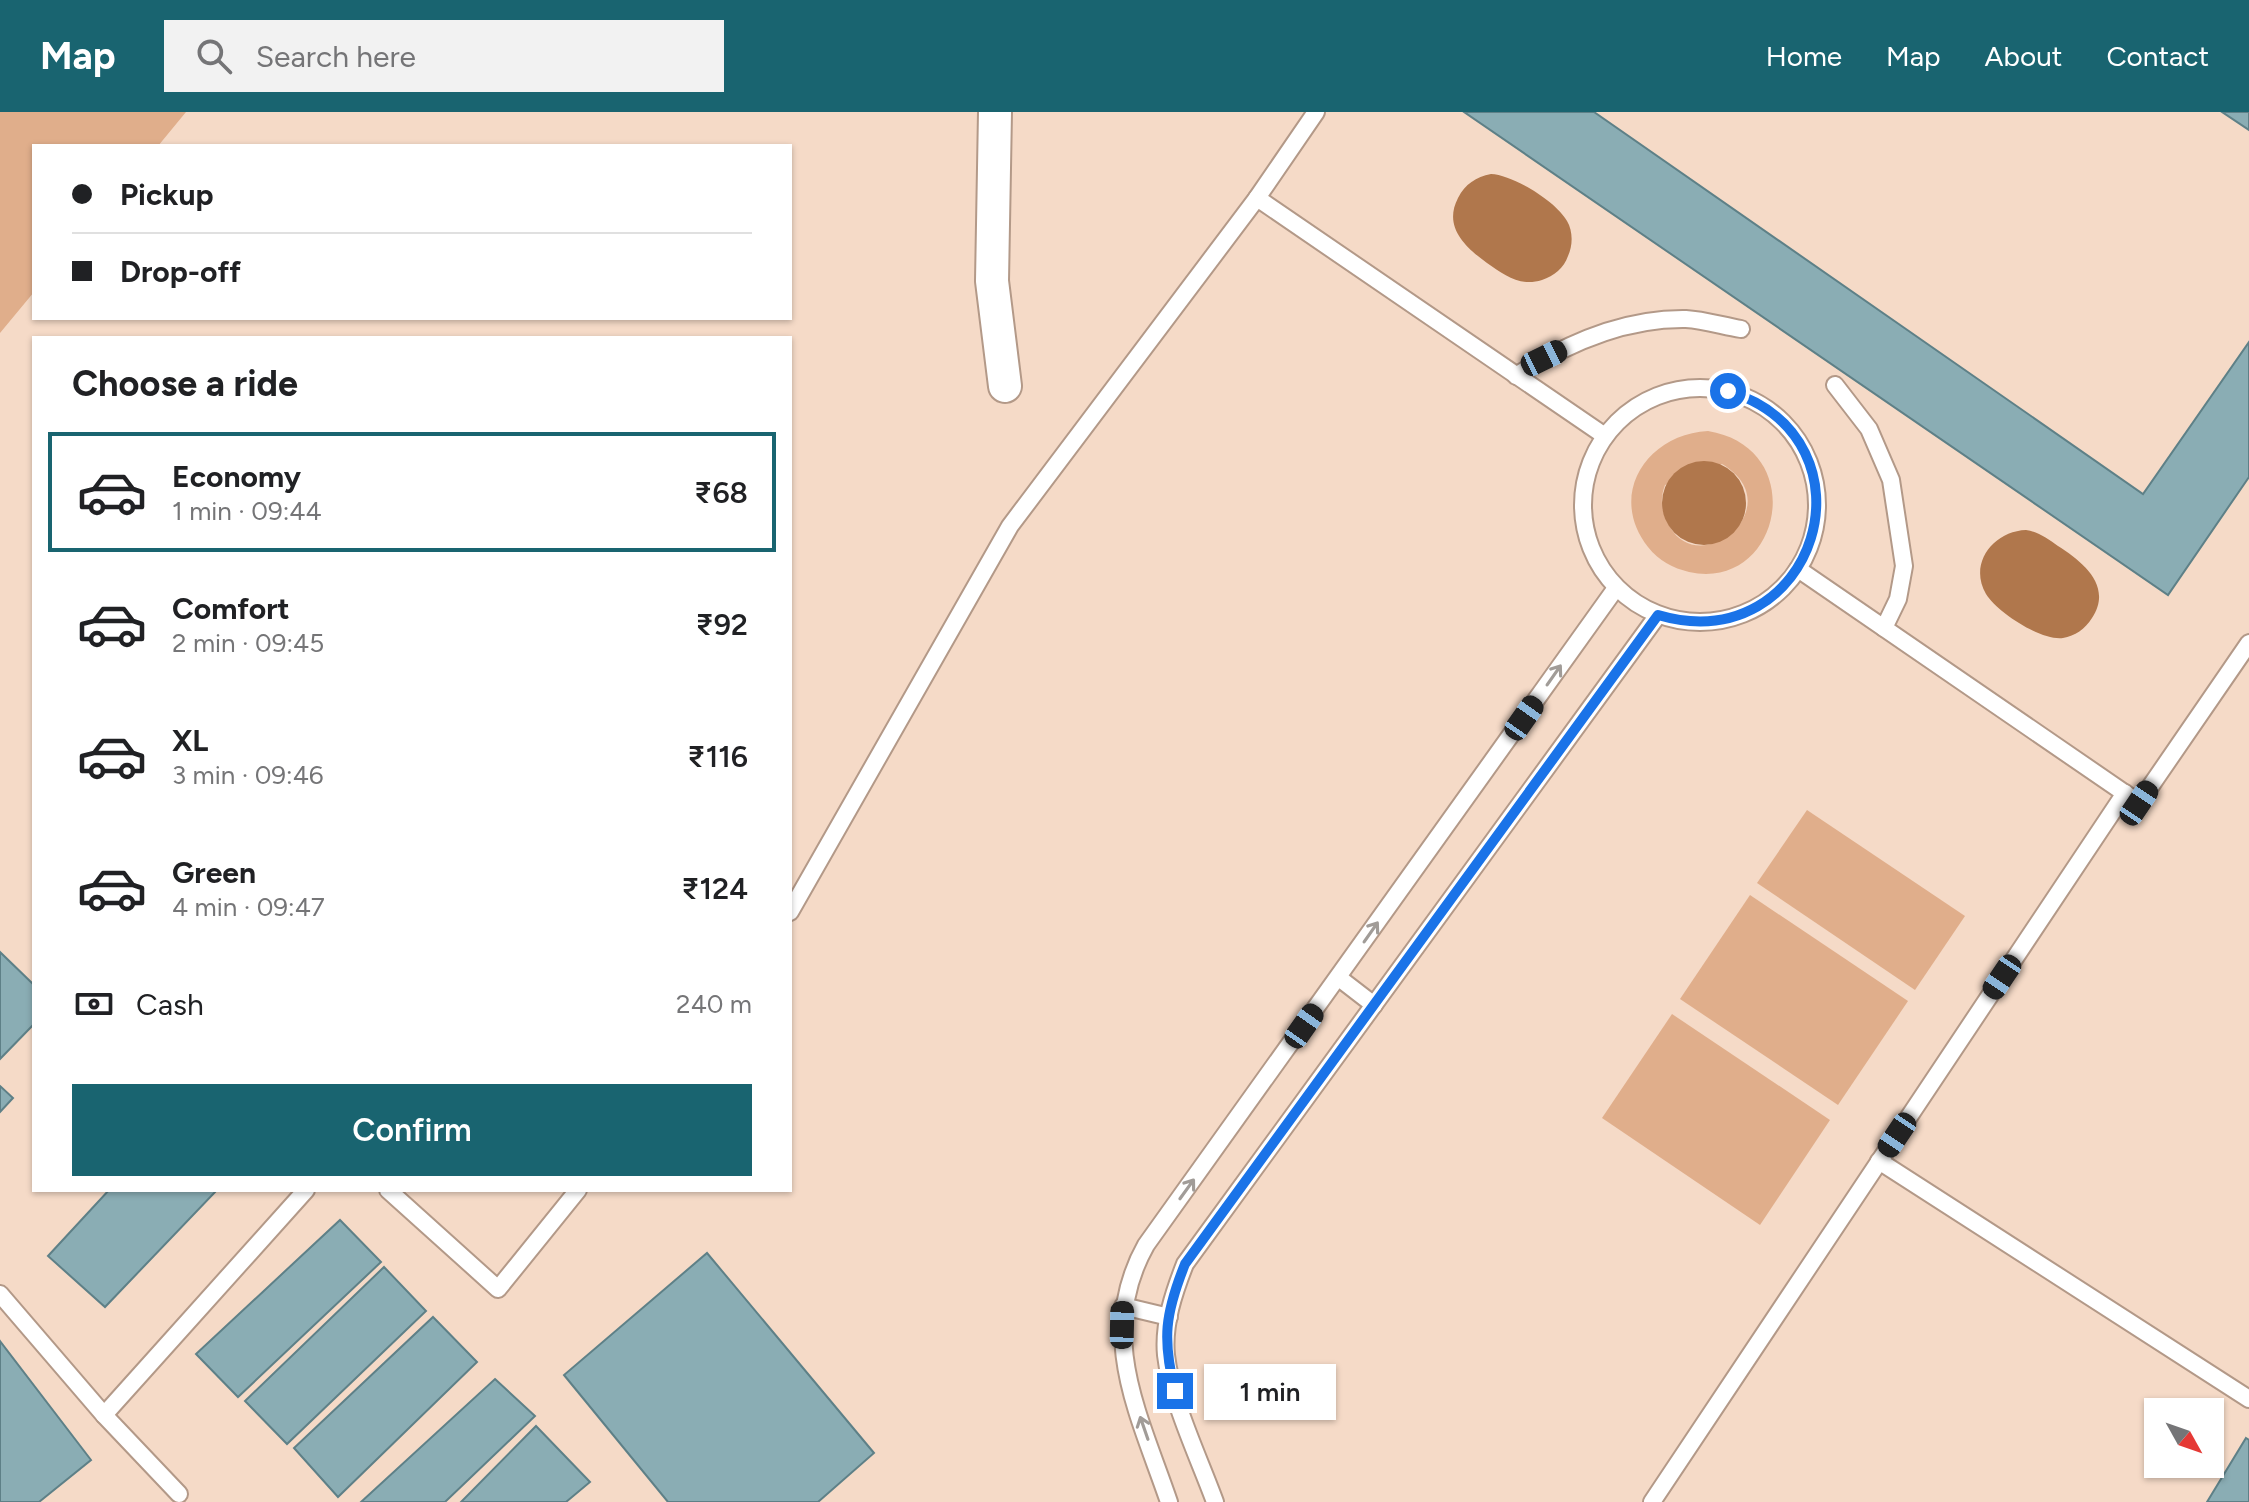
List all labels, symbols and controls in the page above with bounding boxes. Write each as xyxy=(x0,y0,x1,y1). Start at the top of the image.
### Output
search box xyxy=(164,20,724,92)
text: Map xyxy=(40,33,116,79)
icon: search xyxy=(192,34,236,78)
text: Search here xyxy=(256,38,416,75)
text: Home xyxy=(1766,39,1842,73)
text: Map xyxy=(1886,39,1941,73)
text: About xyxy=(1985,39,2062,73)
text: Contact xyxy=(2106,39,2209,73)
text: Pickup xyxy=(120,176,214,213)
text: Drop-off xyxy=(120,253,241,290)
car xyxy=(1517,337,1571,379)
text: Choose a ride xyxy=(72,362,298,405)
route start xyxy=(1710,373,1746,409)
icon: car xyxy=(76,456,148,528)
text: Economy xyxy=(172,458,301,495)
text: ₹68 xyxy=(694,474,748,511)
text: 1 min · 09:44 xyxy=(172,495,322,527)
icon: car xyxy=(76,588,148,660)
text: Comfort xyxy=(172,590,290,627)
text: ₹92 xyxy=(695,606,748,643)
text: 2 min · 09:45 xyxy=(172,627,324,659)
one-way arrow xyxy=(1546,665,1563,686)
car xyxy=(1500,691,1548,745)
icon: car xyxy=(76,720,148,792)
text: XL xyxy=(172,722,208,759)
text: ₹116 xyxy=(687,738,748,775)
text: 3 min · 09:46 xyxy=(172,759,324,791)
car xyxy=(2116,776,2162,830)
icon: car xyxy=(76,852,148,924)
text: Green xyxy=(172,854,256,891)
text: ₹124 xyxy=(681,870,748,907)
text: 4 min · 09:47 xyxy=(172,891,325,923)
one-way arrow xyxy=(1363,922,1379,944)
car xyxy=(1979,950,2025,1004)
icon: cash xyxy=(72,982,116,1026)
text: Cash xyxy=(136,986,204,1023)
text: 240 m xyxy=(676,988,752,1020)
car xyxy=(1280,999,1328,1053)
button: Confirm xyxy=(72,1084,752,1176)
car xyxy=(1874,1108,1920,1162)
one-way arrow xyxy=(1178,1179,1195,1200)
car xyxy=(1110,1301,1134,1349)
callout: 1 min xyxy=(1203,1363,1335,1419)
route end xyxy=(1157,1373,1193,1409)
text: 1 min xyxy=(1240,1376,1300,1408)
north arrow xyxy=(2144,1398,2224,1478)
map controls xyxy=(2144,1398,2224,1478)
one-way arrow xyxy=(1135,1416,1150,1441)

